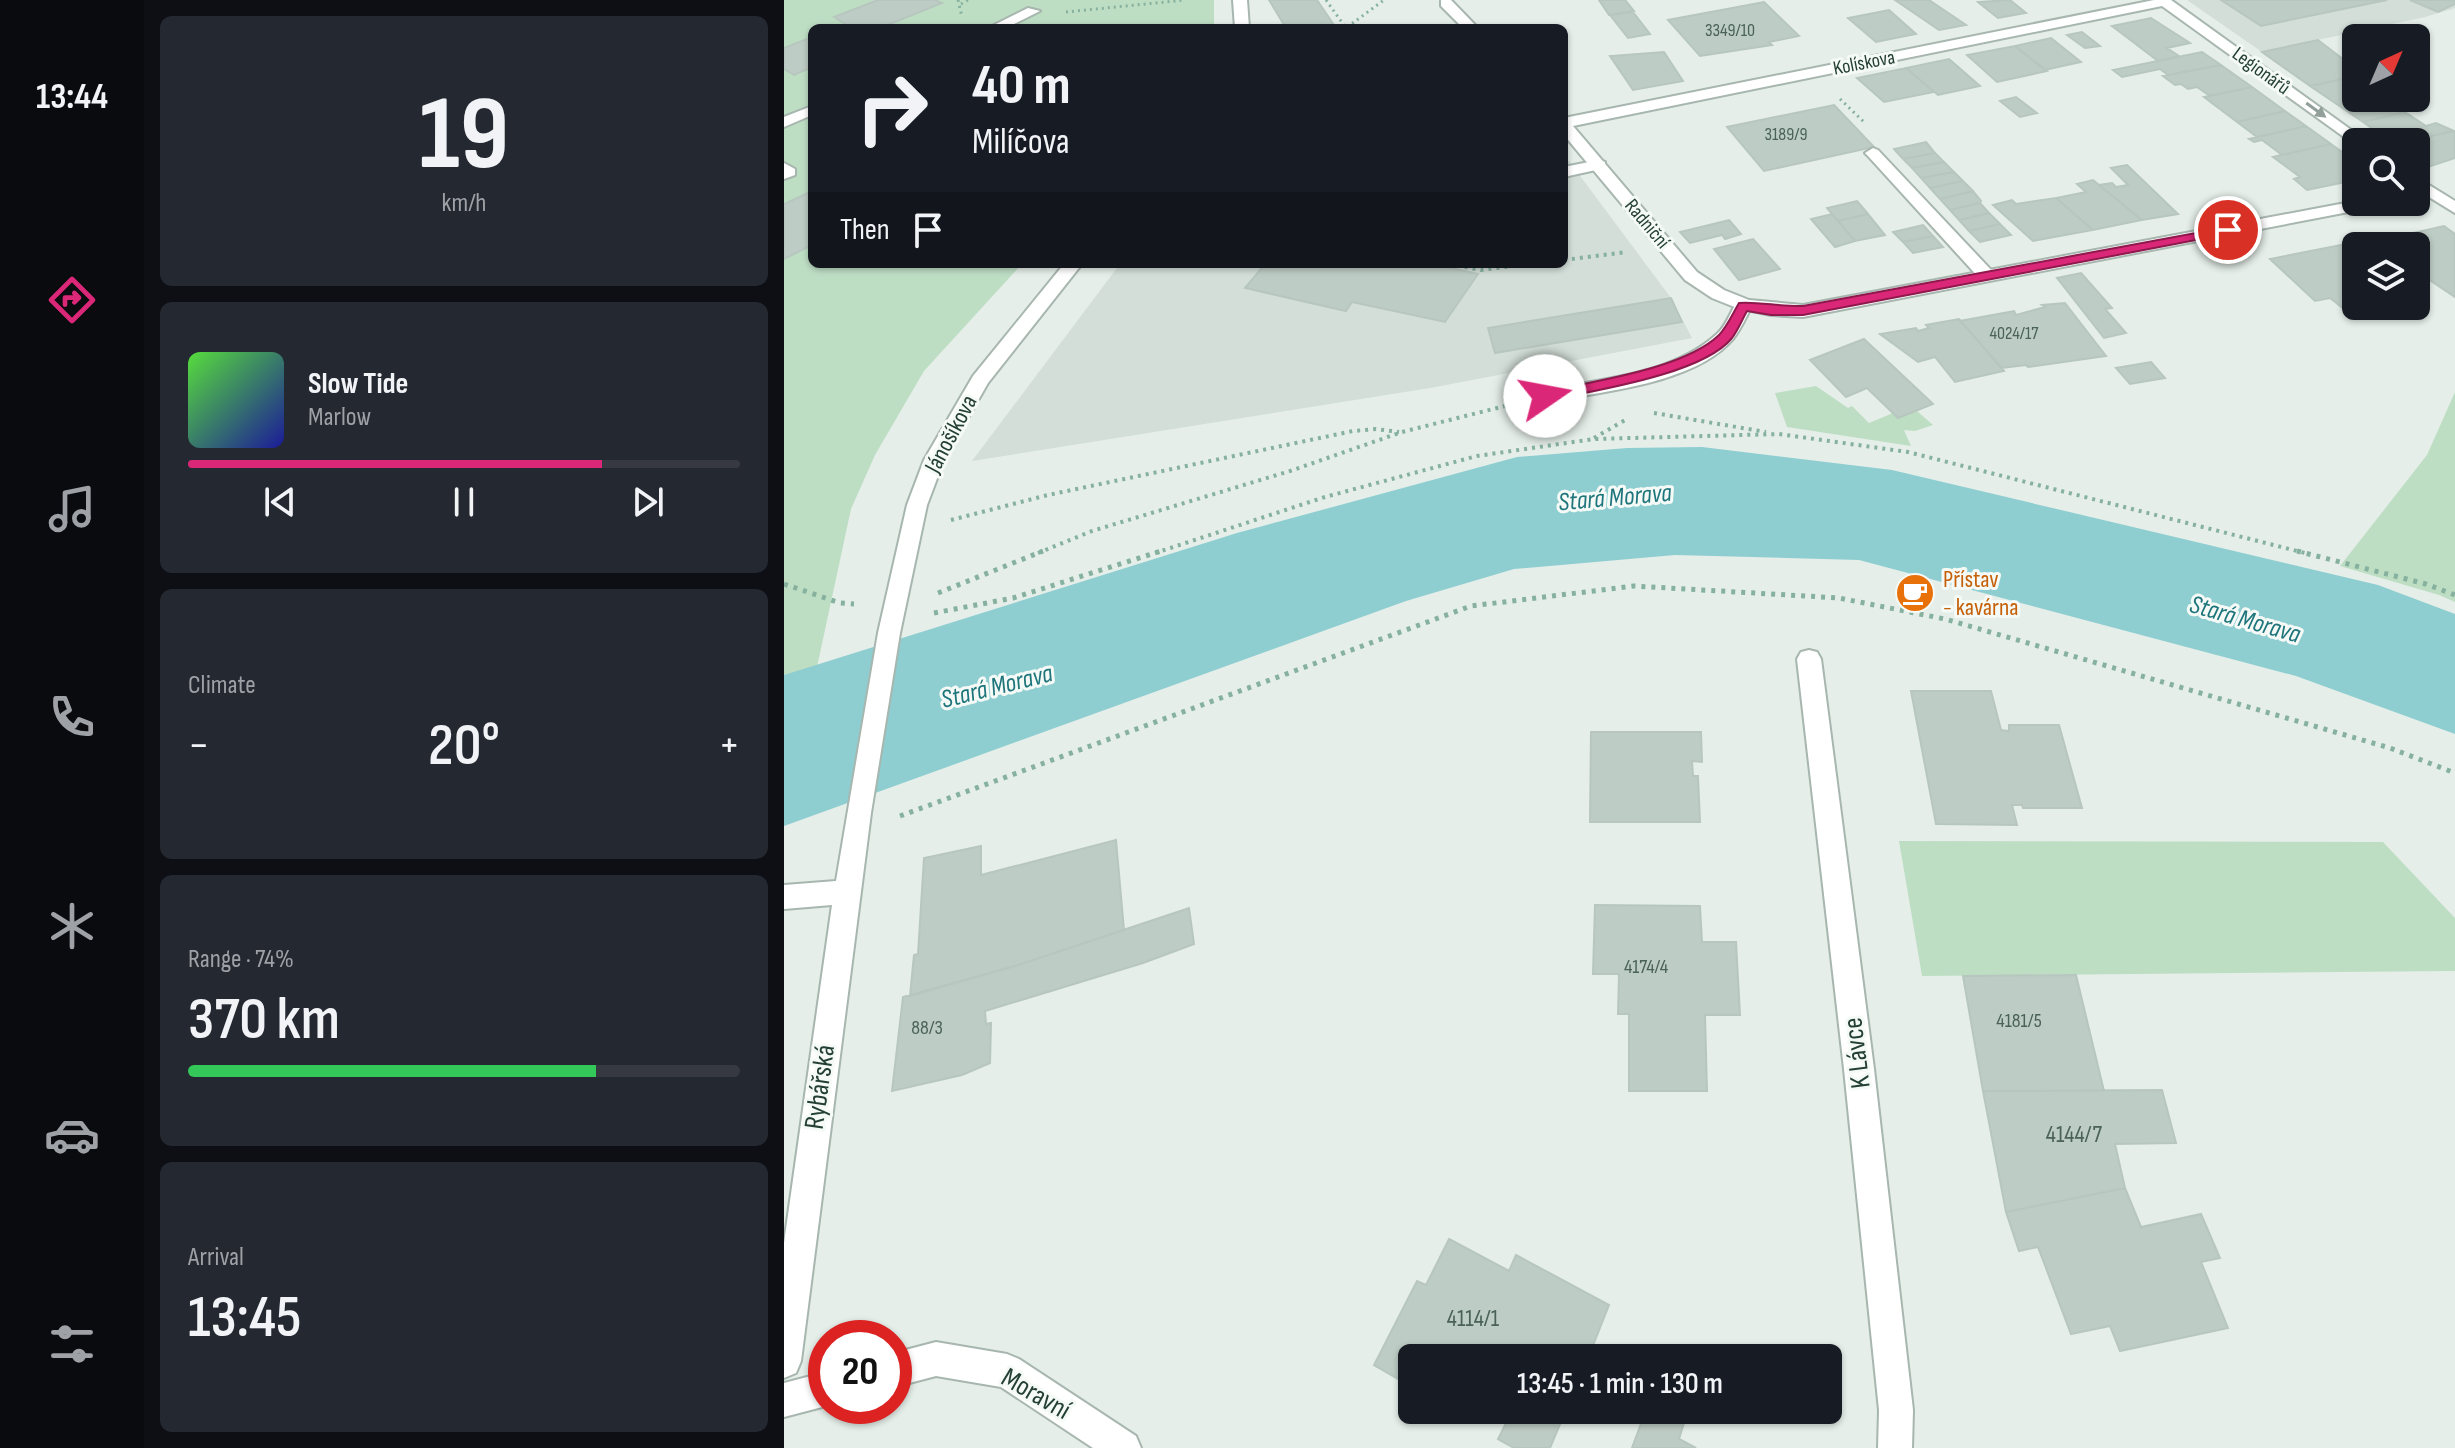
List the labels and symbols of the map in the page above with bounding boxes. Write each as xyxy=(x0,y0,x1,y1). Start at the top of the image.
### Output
house number: 3349/10 xyxy=(1705,20,1755,41)
north arrow xyxy=(2342,24,2430,112)
street label: Legionářů xyxy=(2227,42,2295,100)
street label: Kolískova xyxy=(1831,45,1897,81)
one-way arrow xyxy=(2306,102,2327,118)
house number: 3189/9 xyxy=(1765,124,1807,145)
street label: Radniční xyxy=(1619,194,1675,254)
pin xyxy=(2194,196,2262,264)
house number: 4024/17 xyxy=(1989,323,2039,344)
position arrow xyxy=(1503,354,1587,438)
street label: Jánošíkova xyxy=(918,390,984,479)
water label: Stará Morava xyxy=(1557,478,1673,518)
place label: Přístav - kavárna xyxy=(1943,565,2018,622)
cafe icon: Přístav - kavárna xyxy=(1894,572,1936,614)
water label: Stará Morava xyxy=(2186,589,2304,651)
water label: Stará Morava xyxy=(938,658,1056,716)
house number: 4174/4 xyxy=(1624,955,1668,979)
house number: 4181/5 xyxy=(1996,1009,2042,1033)
house number: 88/3 xyxy=(911,1016,943,1040)
street label: K Lávce xyxy=(1836,1016,1878,1090)
street label: Rybářská xyxy=(798,1043,842,1131)
house number: 4144/7 xyxy=(2046,1120,2103,1149)
house number: 4114/1 xyxy=(1447,1304,1500,1333)
speed limit sign: 20 xyxy=(808,1320,912,1424)
street label: Moravní xyxy=(996,1361,1077,1427)

